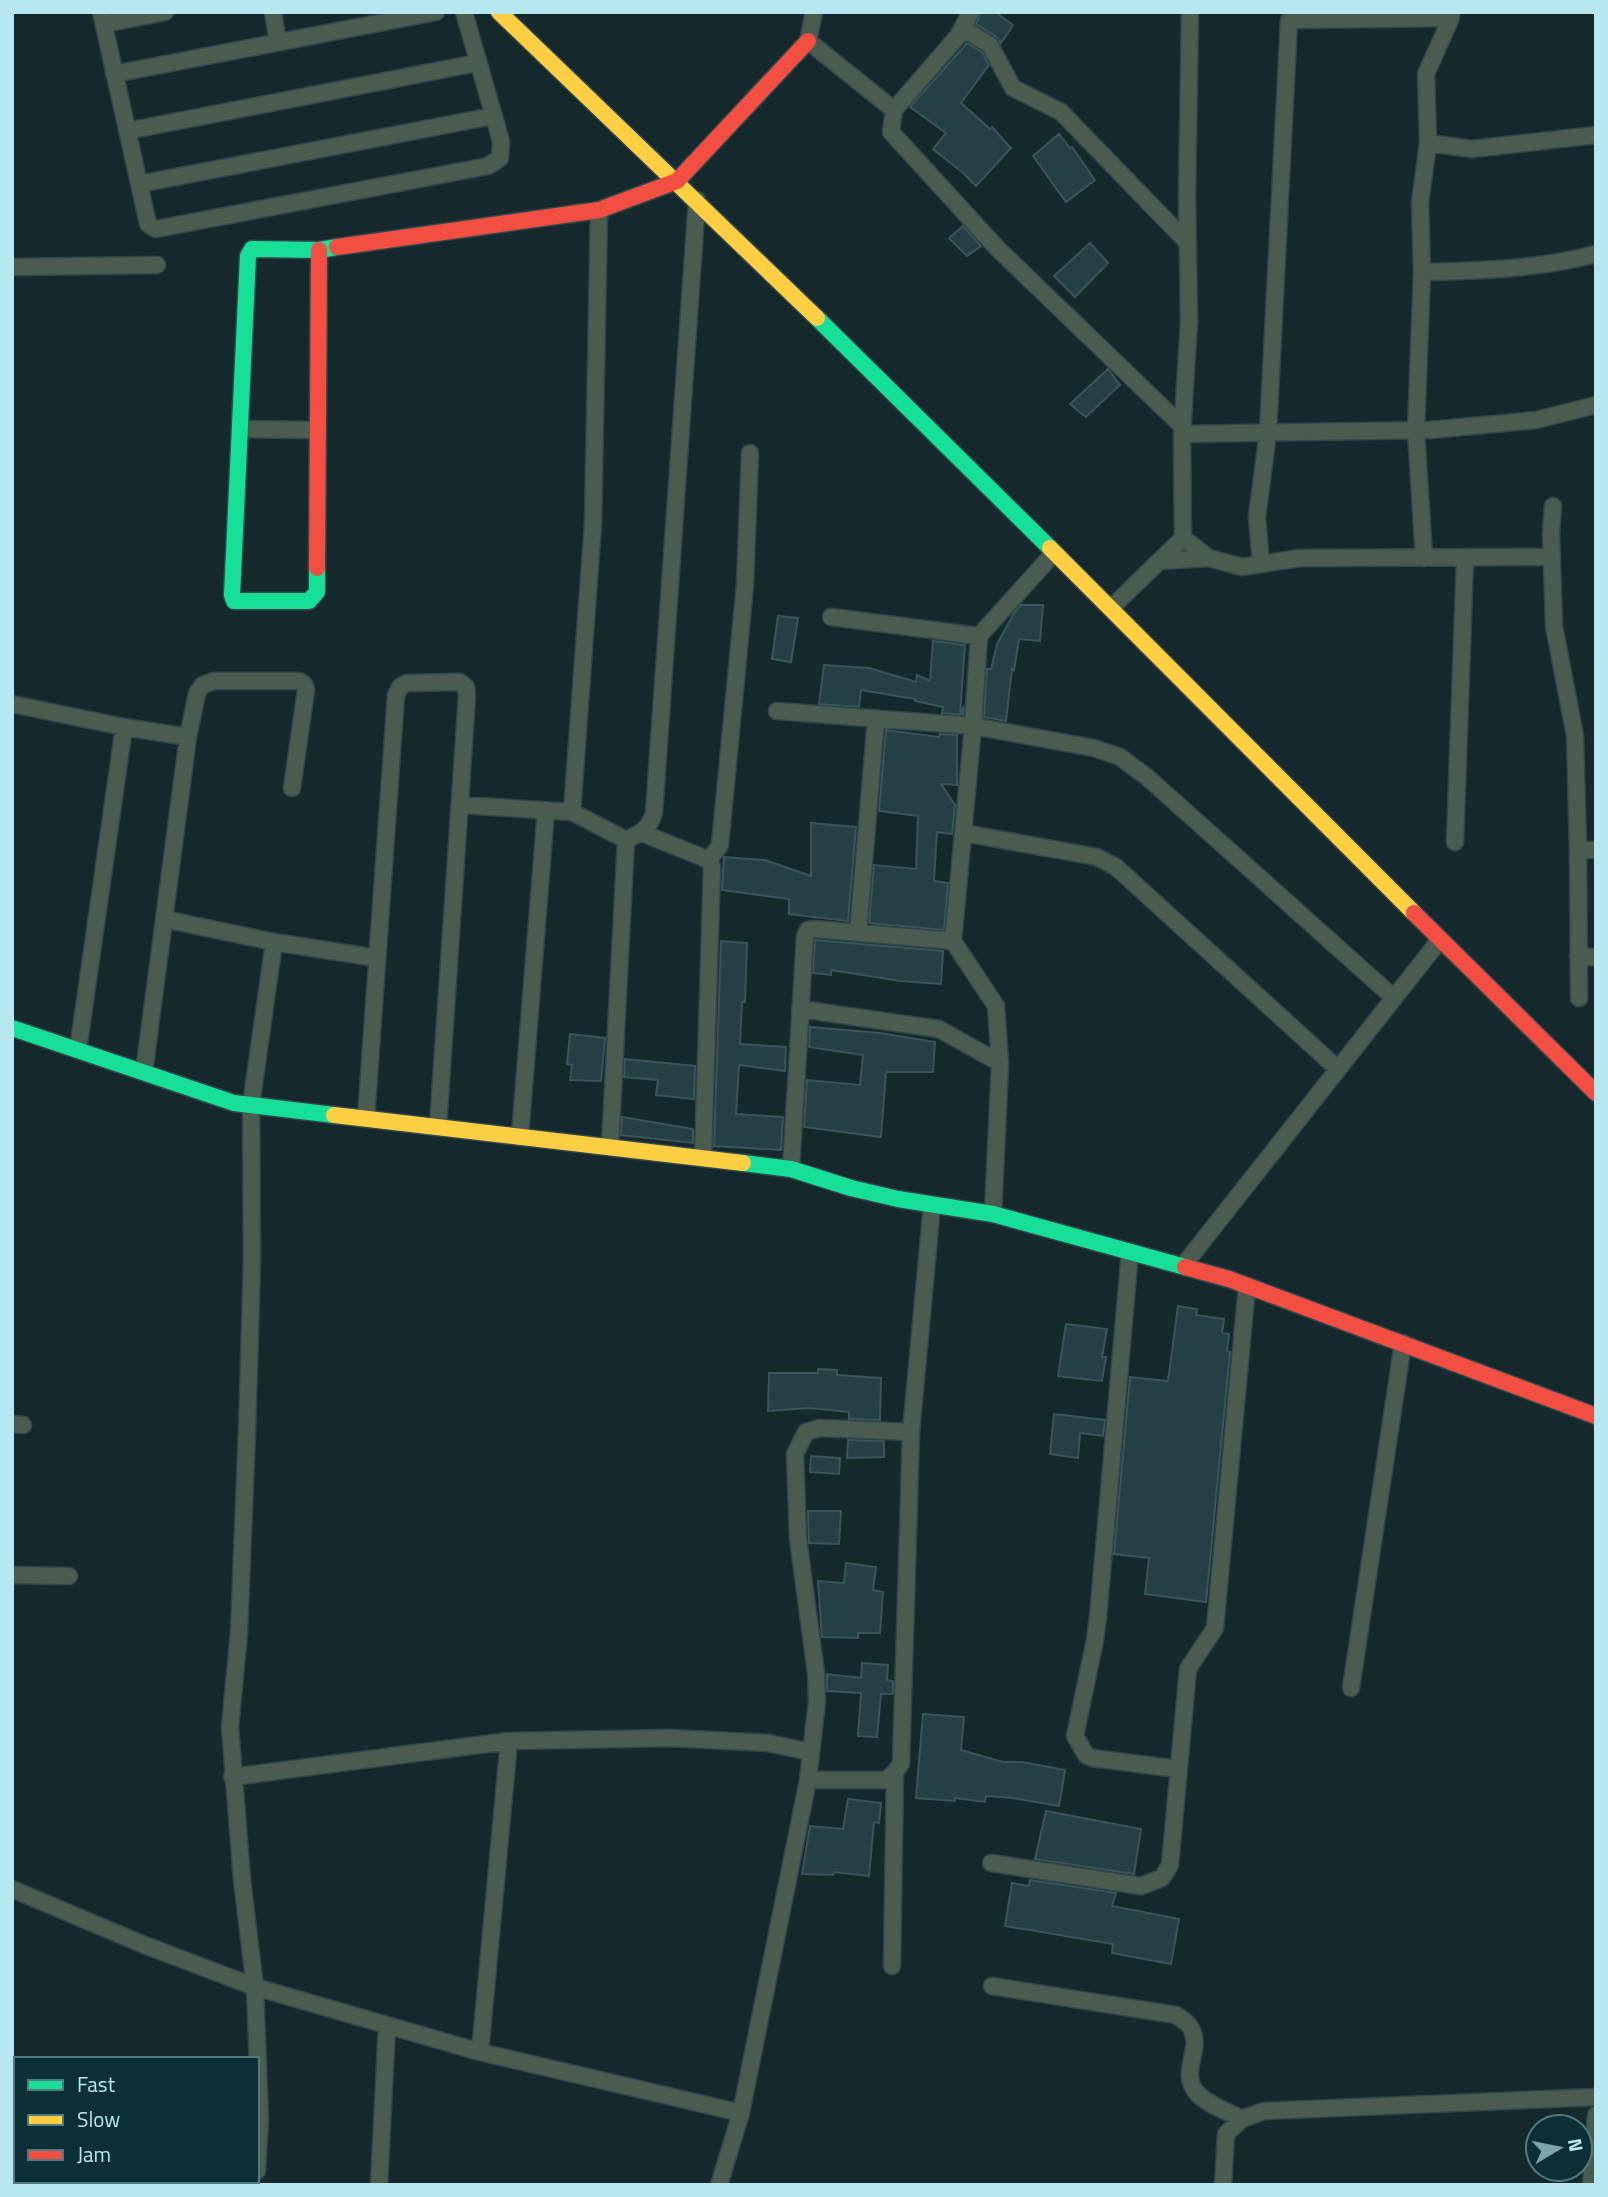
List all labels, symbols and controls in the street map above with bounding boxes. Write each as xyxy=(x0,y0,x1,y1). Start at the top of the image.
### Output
legend xyxy=(14,2057,259,2183)
text: Fast xyxy=(77,2068,116,2100)
text: Slow xyxy=(77,2103,120,2135)
north arrow xyxy=(1524,2113,1594,2183)
text: N xyxy=(1561,2136,1592,2154)
text: Jam xyxy=(77,2138,111,2170)

